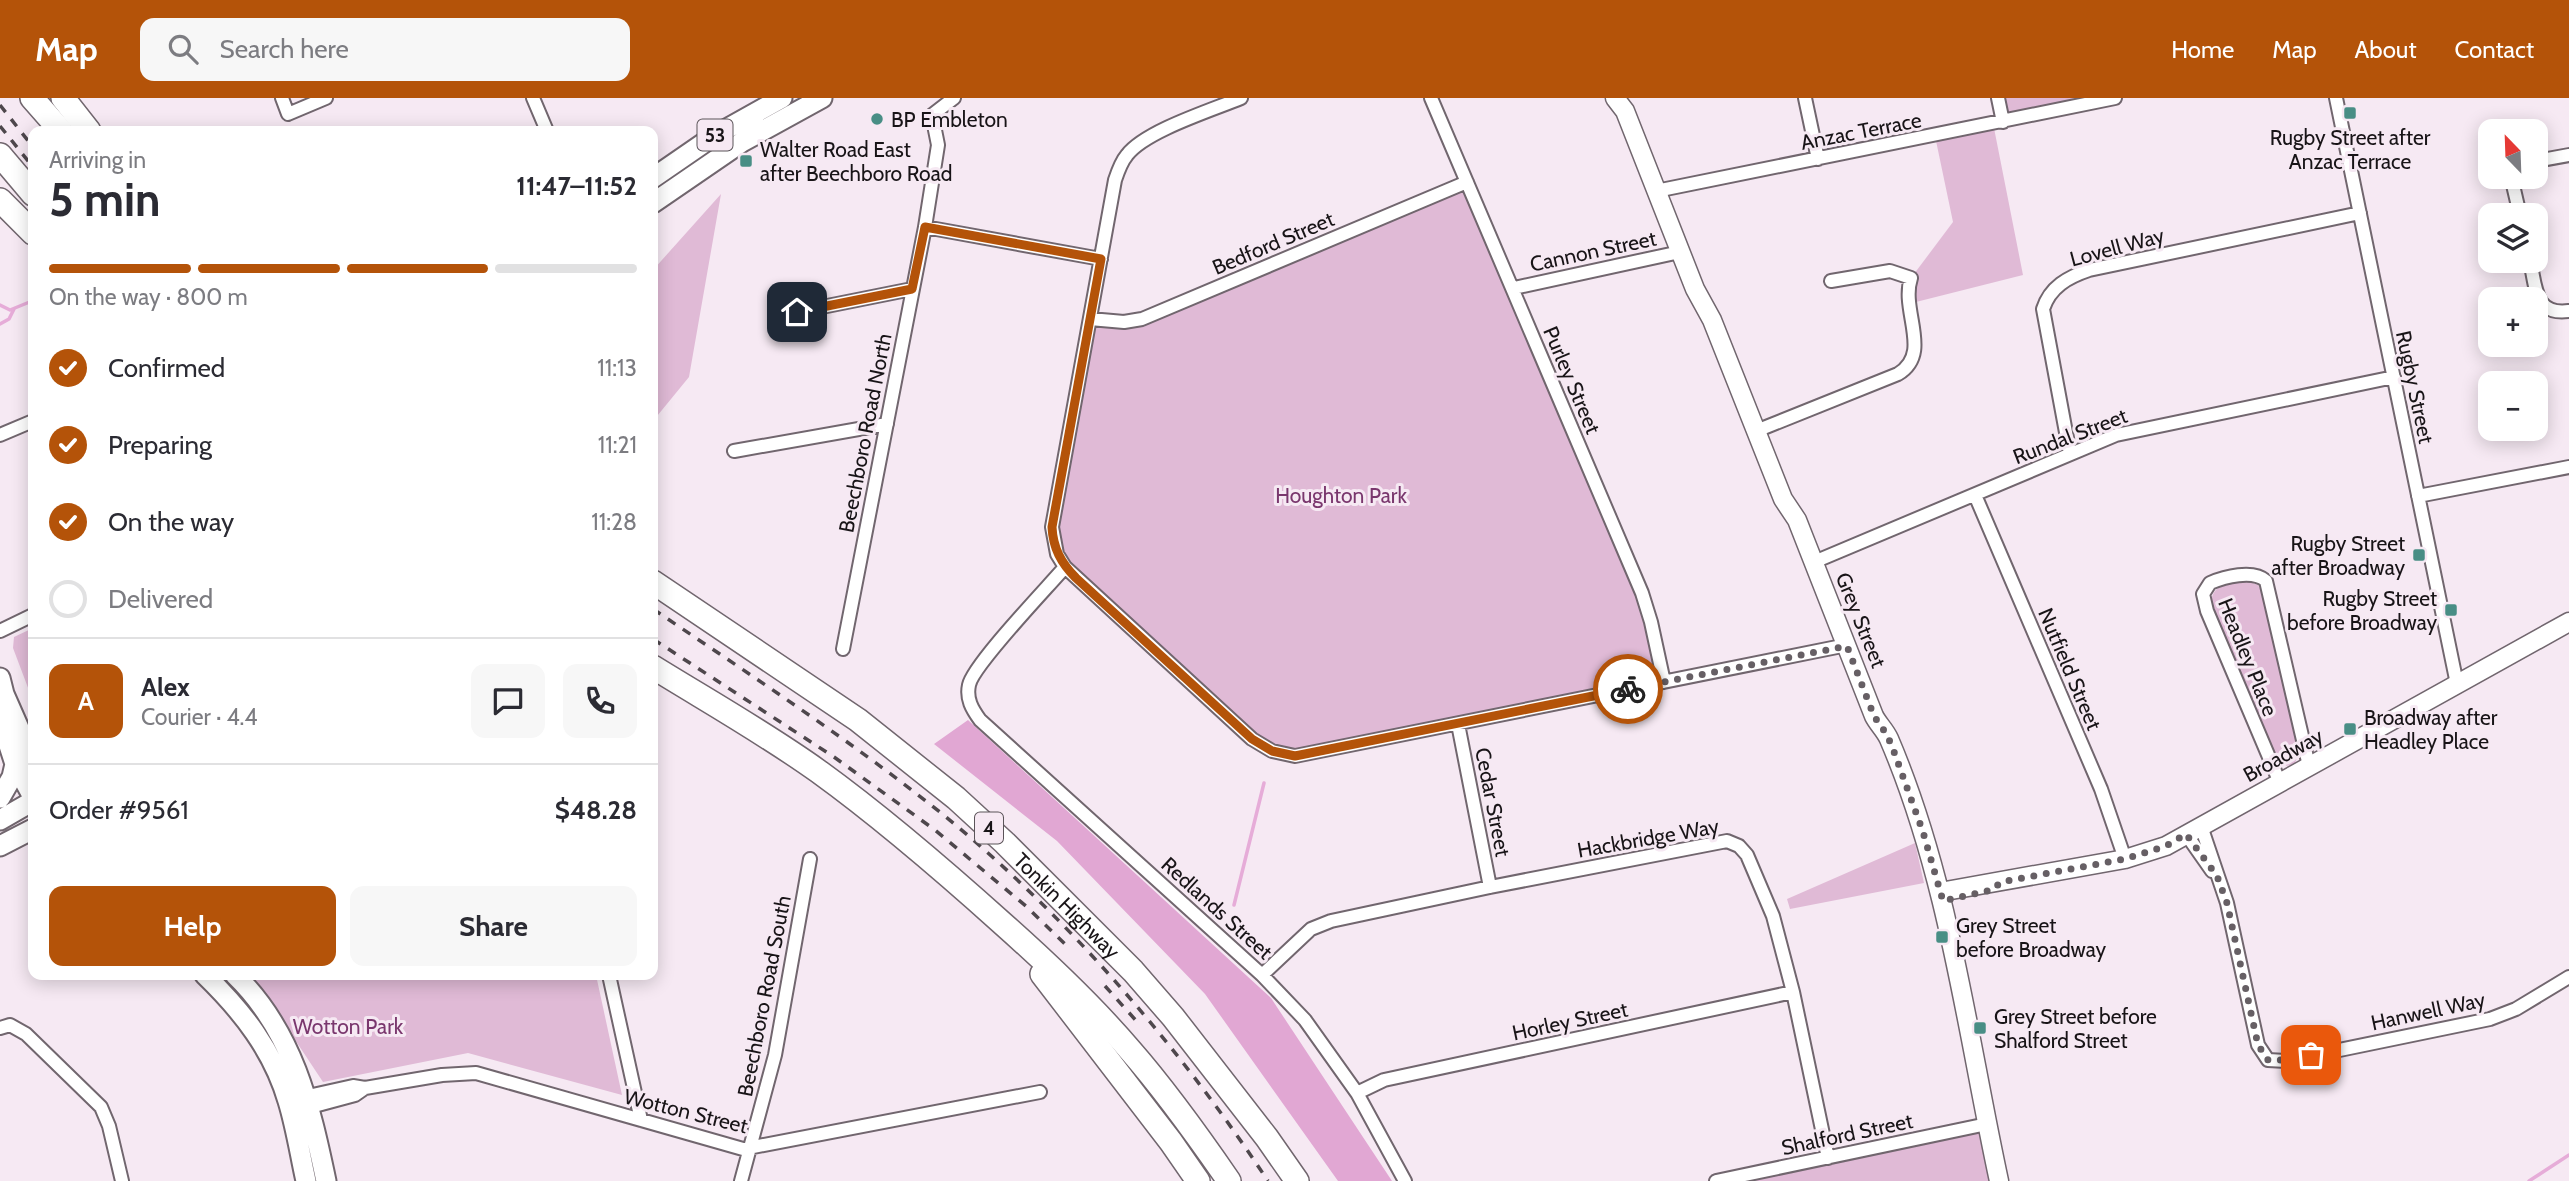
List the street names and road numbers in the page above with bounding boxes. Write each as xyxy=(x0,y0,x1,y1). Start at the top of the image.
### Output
street label: Anzac Terrace xyxy=(1798,107,1924,155)
road number: 53 xyxy=(698,120,732,150)
street label: Bedford Street xyxy=(1208,206,1338,280)
street label: Lovell Way xyxy=(2067,222,2167,272)
street label: Cannon Street xyxy=(1528,225,1658,277)
street label: Purley Street xyxy=(1538,322,1606,438)
street label: Rugby Street xyxy=(2391,328,2439,446)
street label: Beechboro Road North xyxy=(833,331,897,535)
street label: Rundal Street xyxy=(2009,403,2131,469)
street label: Grey Street xyxy=(1831,569,1891,671)
street label: Headley Place xyxy=(2213,594,2283,720)
street label: Nutfield Street xyxy=(2033,604,2107,734)
street label: Broadway xyxy=(2239,723,2328,787)
street label: Cedar Street xyxy=(1470,745,1516,859)
road number: 4 xyxy=(975,813,1003,844)
street label: Hackbridge Way xyxy=(1575,813,1721,863)
street label: Tonkin Highway xyxy=(1009,847,1126,964)
street label: Redlands Street xyxy=(1156,852,1278,964)
street label: Beechboro Road South xyxy=(732,893,796,1099)
street label: Hanwell Way xyxy=(2369,987,2488,1035)
street label: Horley Street xyxy=(1510,997,1630,1045)
street label: Wotton Street xyxy=(622,1084,750,1138)
street label: Shalford Street xyxy=(1779,1108,1915,1160)

